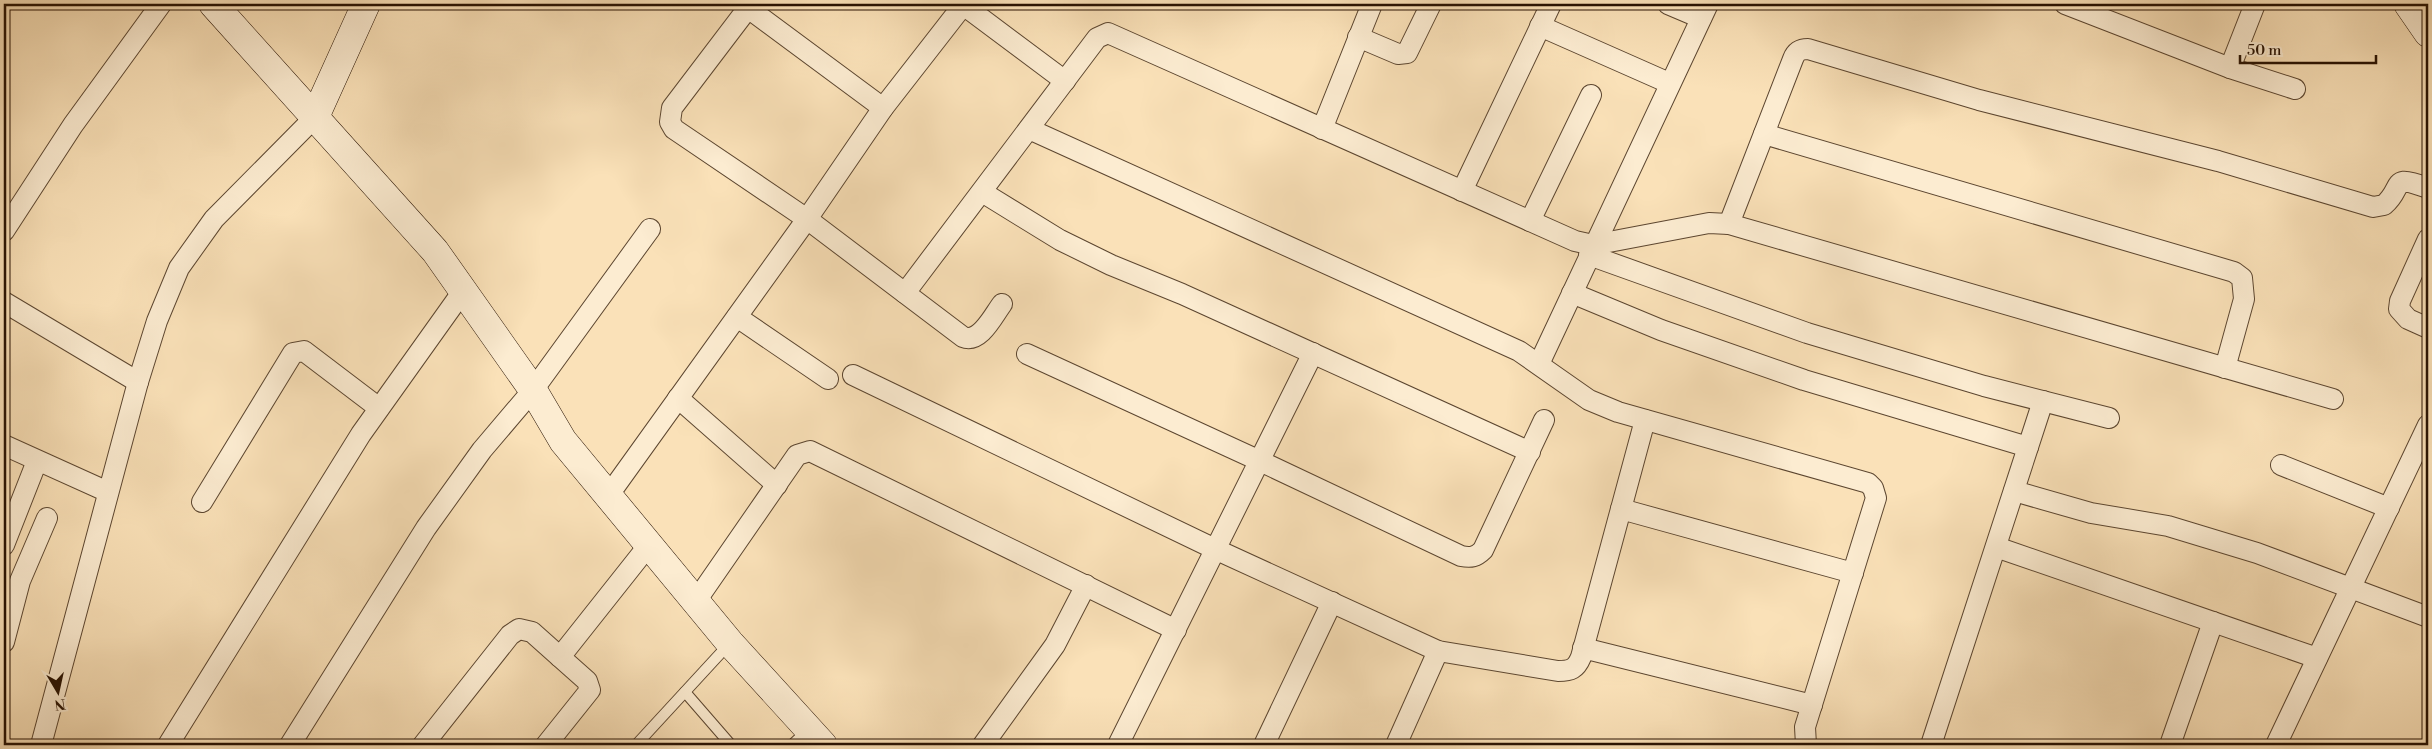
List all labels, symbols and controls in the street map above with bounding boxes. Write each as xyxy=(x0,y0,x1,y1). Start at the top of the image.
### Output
scale bar xyxy=(2240,32,2376,64)
text: 50 m xyxy=(2247,41,2281,60)
north arrow xyxy=(32,666,82,716)
text: N xyxy=(53,694,67,714)

